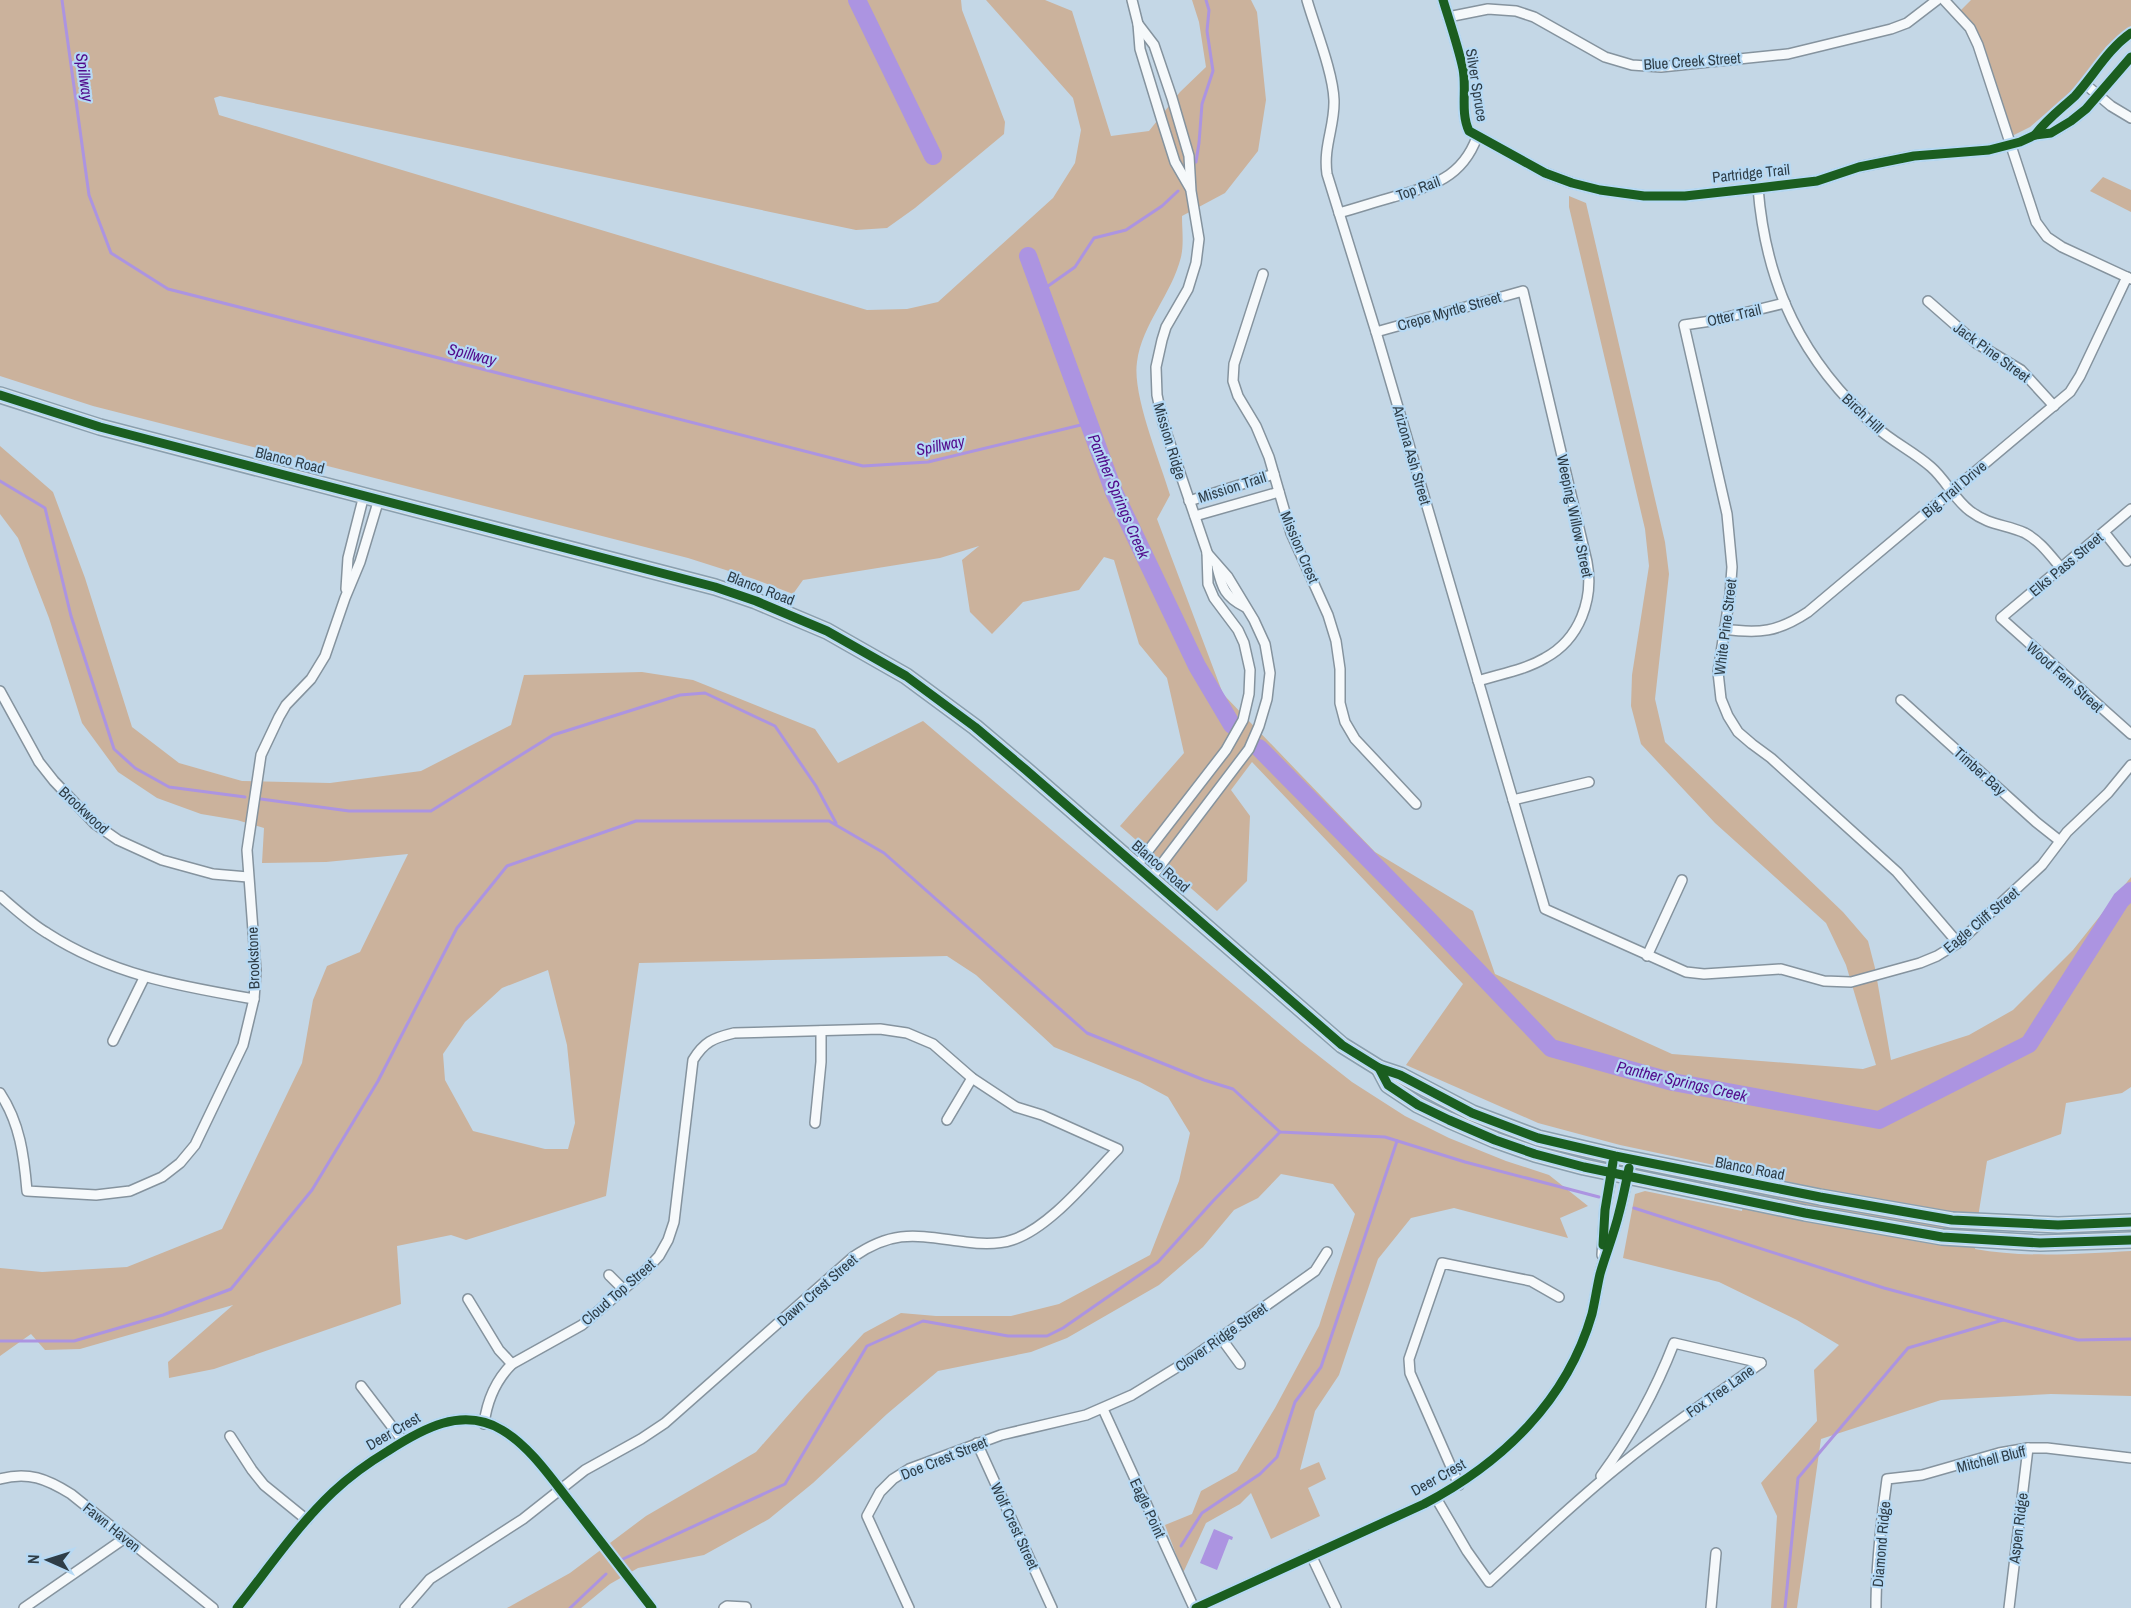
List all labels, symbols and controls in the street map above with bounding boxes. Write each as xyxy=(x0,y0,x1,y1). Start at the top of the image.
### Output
street label: Silver Spruce xyxy=(1461,47,1493,123)
street label: Blue Creek Street xyxy=(1643,47,1742,75)
water label: Spillway xyxy=(71,51,99,104)
street label: Partridge Trail xyxy=(1711,158,1791,188)
street label: Top Rail xyxy=(1393,170,1443,206)
street label: Crepe Myrtle Street xyxy=(1395,286,1504,336)
street label: Otter Trail xyxy=(1705,299,1763,331)
street label: Jack Pine Street xyxy=(1949,317,2035,387)
water label: Spillway xyxy=(446,337,500,371)
street label: Birch Hill xyxy=(1838,388,1888,438)
street label: Mission Ridge xyxy=(1148,400,1192,482)
street label: Arizona Ash Street xyxy=(1387,402,1436,508)
water label: Spillway xyxy=(914,429,967,460)
water label: Panther Springs Creek xyxy=(1083,430,1155,562)
street label: Blanco Road xyxy=(253,441,327,479)
street label: Weeping Willow Street xyxy=(1552,453,1598,580)
street label: Big Trail Drive xyxy=(1917,456,1991,522)
street label: Mission Trail xyxy=(1195,466,1269,508)
street label: Mission Crest xyxy=(1276,508,1325,587)
street label: Elks Pass Street xyxy=(2025,527,2108,601)
street label: Blanco Road xyxy=(724,566,798,610)
street label: White Pine Street xyxy=(1709,577,1741,676)
street label: Wood Fern Street xyxy=(2022,637,2108,717)
street label: Timber Bay xyxy=(1949,742,2011,801)
street label: Brookwood xyxy=(54,781,114,839)
street label: Blanco Road xyxy=(1128,835,1194,897)
street label: Eagle Cliff Street xyxy=(1939,882,2024,958)
street label: Brookstone xyxy=(241,926,265,989)
water label: Panther Springs Creek xyxy=(1615,1055,1750,1107)
street label: Blanco Road xyxy=(1713,1151,1787,1185)
street label: Dawn Crest Street xyxy=(772,1249,862,1331)
street label: Cloud Top Street xyxy=(577,1254,660,1330)
street label: Clover Ridge Street xyxy=(1171,1297,1272,1377)
street label: Fox Tree Lane xyxy=(1682,1360,1758,1422)
street label: Deer Crest xyxy=(362,1407,424,1455)
street label: Doe Crest Street xyxy=(898,1431,991,1485)
street label: Mitchell Bluff xyxy=(1954,1440,2028,1478)
street label: Deer Crest xyxy=(1407,1453,1470,1501)
street label: Eagle Point xyxy=(1125,1475,1171,1542)
street label: Wolf Crest Street xyxy=(986,1479,1045,1573)
street label: Aspen Ridge xyxy=(2003,1491,2033,1566)
street label: Fawn Haven xyxy=(79,1497,145,1557)
street label: Diamond Ridge xyxy=(1867,1500,1895,1588)
north arrow xyxy=(18,1530,78,1590)
text: N xyxy=(22,1554,44,1565)

